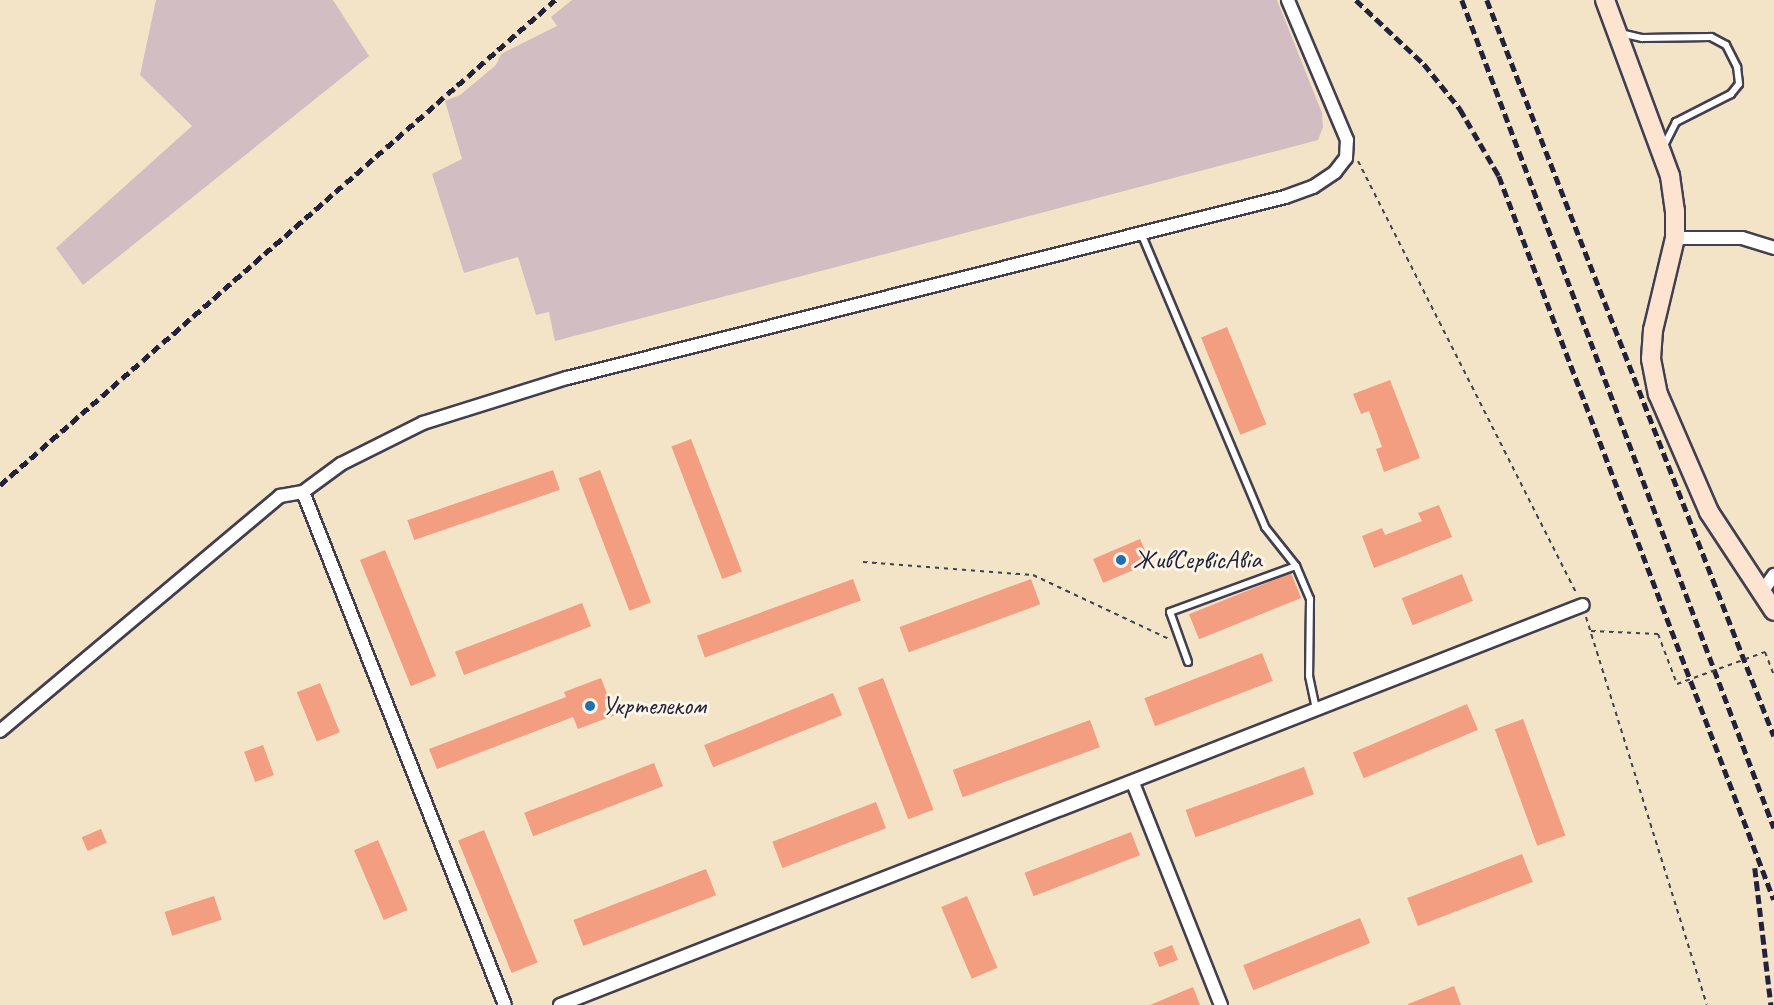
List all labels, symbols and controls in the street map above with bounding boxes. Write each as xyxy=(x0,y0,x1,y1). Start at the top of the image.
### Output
place label: ЖивСервісАвіа xyxy=(1133,544,1262,576)
marker: ЖивСервісАвіа xyxy=(1114,553,1128,567)
place label: Укртелеком xyxy=(602,690,706,722)
marker: Укртелеком xyxy=(583,699,597,713)

